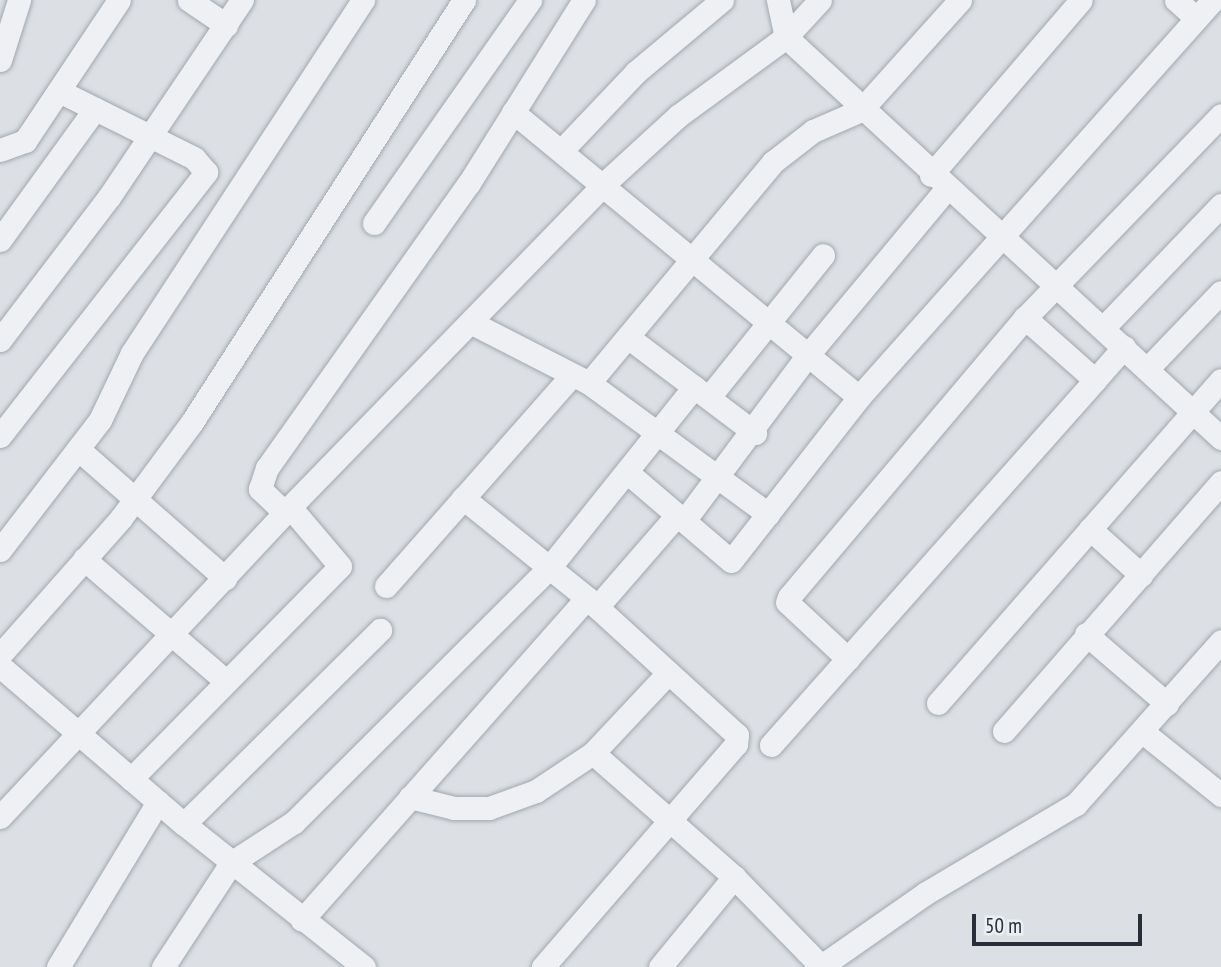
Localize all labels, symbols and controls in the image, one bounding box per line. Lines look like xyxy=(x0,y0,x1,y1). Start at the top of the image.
scale bar xyxy=(976,900,1146,944)
text: 50 m xyxy=(985,912,1022,939)

